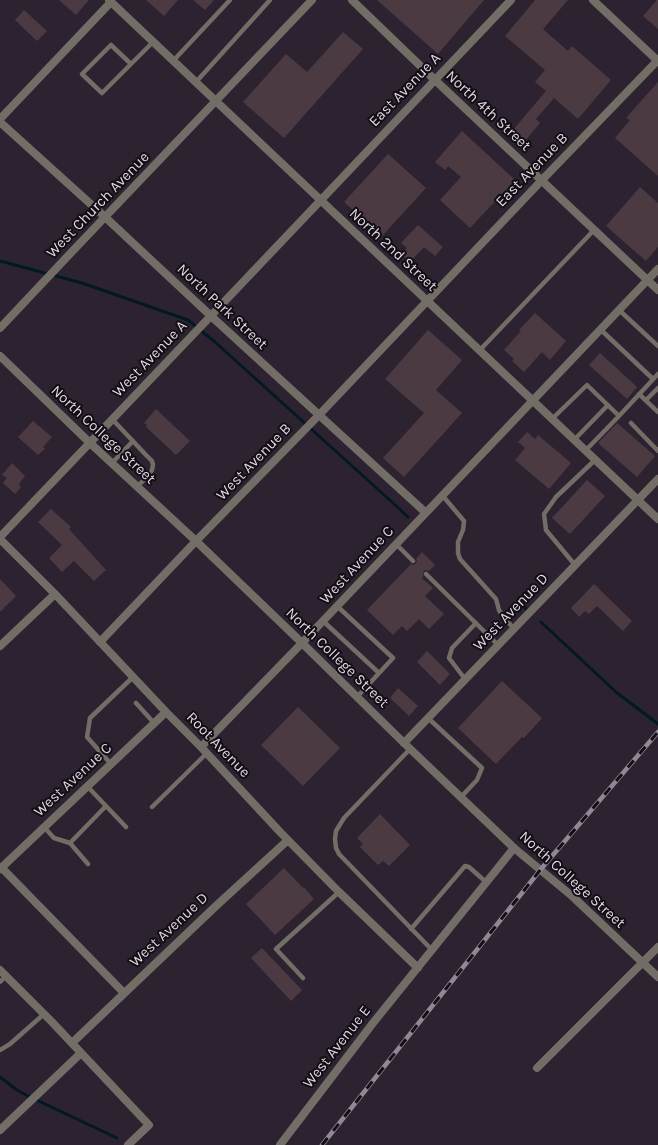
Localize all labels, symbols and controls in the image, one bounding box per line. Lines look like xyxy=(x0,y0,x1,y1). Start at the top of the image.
street label: East Avenue A xyxy=(365,49,445,131)
street label: North 4th Street xyxy=(442,67,534,155)
street label: East Avenue B xyxy=(492,129,572,211)
street label: West Church Avenue xyxy=(43,148,153,262)
street label: North 2nd Street xyxy=(345,205,441,295)
street label: North Park Street xyxy=(173,260,271,354)
street label: West Avenue A xyxy=(109,317,191,401)
street label: North College Street xyxy=(47,382,159,488)
street label: West Avenue B xyxy=(213,420,295,504)
street label: West Avenue C xyxy=(316,522,398,608)
street label: West Avenue D xyxy=(470,570,552,654)
street label: North College Street xyxy=(282,604,392,712)
street label: Root Avenue xyxy=(182,708,254,782)
street label: West Avenue C xyxy=(30,739,116,821)
street label: North College Street xyxy=(515,828,629,932)
street label: West Avenue D xyxy=(126,889,212,971)
street label: West Avenue E xyxy=(299,1002,375,1092)

